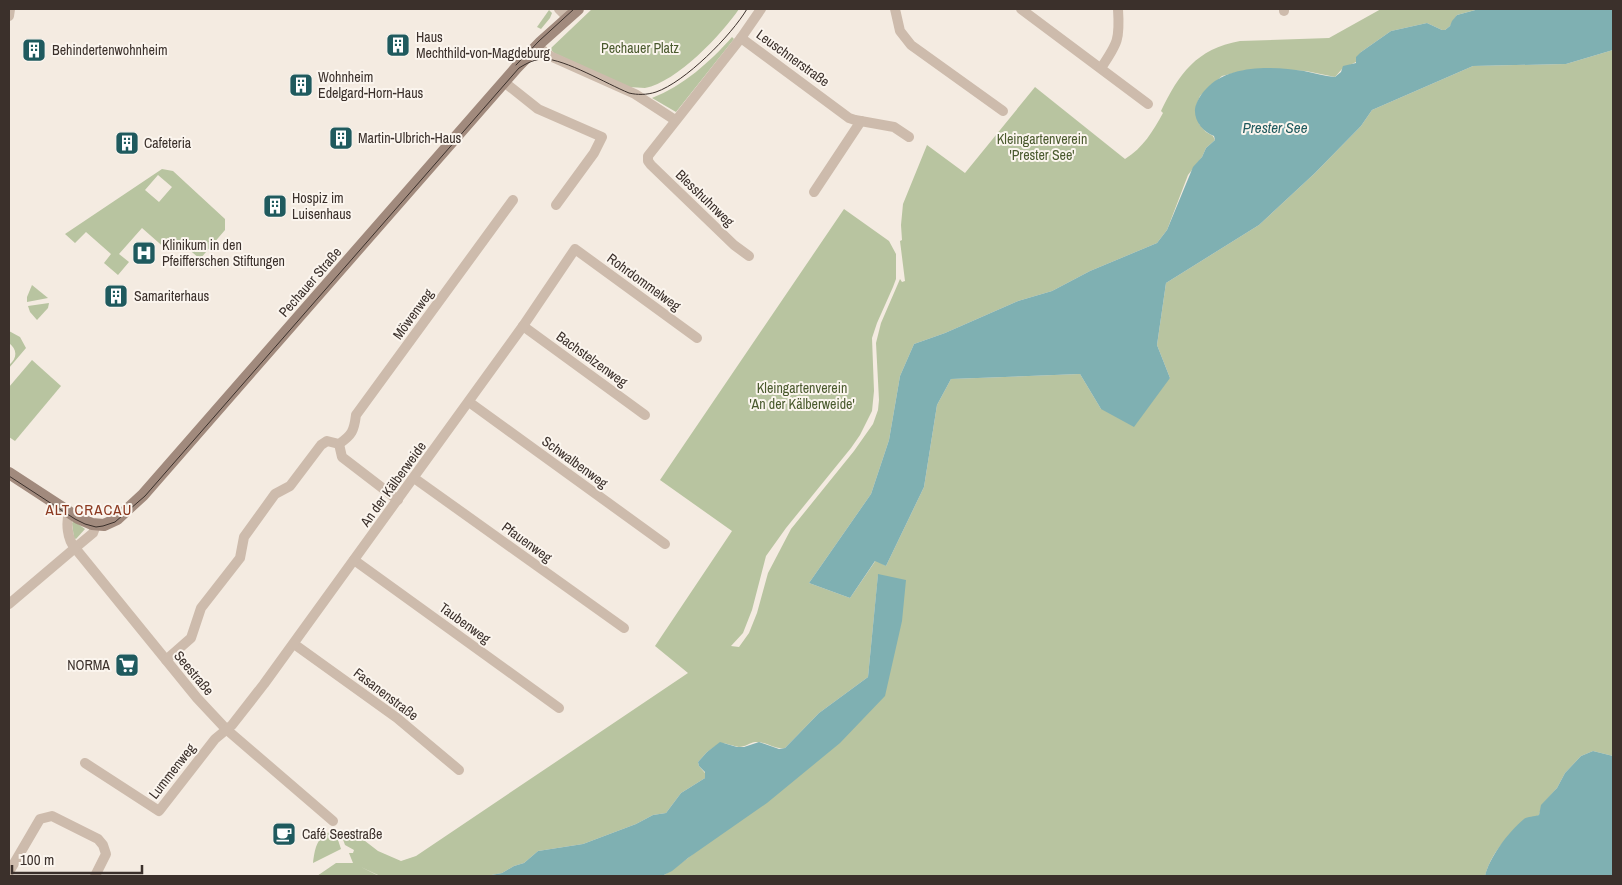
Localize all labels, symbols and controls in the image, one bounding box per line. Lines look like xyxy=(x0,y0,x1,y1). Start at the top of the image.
street label: Leuschnerstraße xyxy=(753,25,833,91)
place label: Haus Mechthild-von-Magdeburg xyxy=(416,28,551,62)
building icon: Haus Mechthild-von-Magdeburg xyxy=(385,32,411,58)
building icon: Behindertenwohnheim xyxy=(21,37,47,63)
park label: Pechauer Platz xyxy=(601,39,679,57)
place label: Behindertenwohnheim xyxy=(52,41,168,59)
place label: Wohnheim Edelgard-Horn-Haus xyxy=(318,68,424,102)
building icon: Wohnheim Edelgard-Horn-Haus xyxy=(288,72,314,98)
water label: Prester See xyxy=(1243,117,1308,138)
building icon: Martin-Ulbrich-Haus xyxy=(328,125,354,151)
place label: Martin-Ulbrich-Haus xyxy=(358,129,462,147)
building icon: Cafeteria xyxy=(114,130,140,156)
park label: Kleingartenverein 'Prester See' xyxy=(997,130,1087,164)
place label: Cafeteria xyxy=(144,134,192,152)
street label: Blesshuhnweg xyxy=(672,166,739,231)
place label: Hospiz im Luisenhaus xyxy=(292,189,352,223)
building icon: Hospiz im Luisenhaus xyxy=(262,193,288,219)
place label: Klinikum in den Pfeifferschen Stiftungen xyxy=(162,236,285,270)
hospital icon: Klinikum in den Pfeifferschen Stiftungen xyxy=(131,240,157,266)
street label: Pechauer Straße xyxy=(275,243,345,321)
street label: Rohrdommelweg xyxy=(604,249,685,315)
building icon: Samariterhaus xyxy=(103,283,129,309)
street label: Möwenweg xyxy=(389,285,438,343)
place label: Samariterhaus xyxy=(134,287,210,305)
street label: Bachstelzenweg xyxy=(553,327,632,391)
park label: Kleingartenverein 'An der Kälberweide' xyxy=(749,379,855,413)
street label: Schwalbenweg xyxy=(538,432,612,492)
street label: An der Kälberweide xyxy=(355,438,430,531)
district label: ALT CRACAU xyxy=(45,499,132,520)
street label: Pfauenweg xyxy=(498,518,556,567)
street label: Taubenweg xyxy=(436,598,495,648)
street label: Seestraße xyxy=(170,647,218,699)
supermarket icon: NORMA xyxy=(114,652,140,678)
place label: NORMA xyxy=(67,656,110,674)
street label: Fasanenstraße xyxy=(350,664,422,724)
street label: Lummenweg xyxy=(145,739,200,802)
cafe icon: Café Seestraße xyxy=(271,821,297,847)
place label: Café Seestraße xyxy=(302,825,382,843)
scale bar xyxy=(12,842,142,874)
text: 100 m xyxy=(20,849,54,870)

